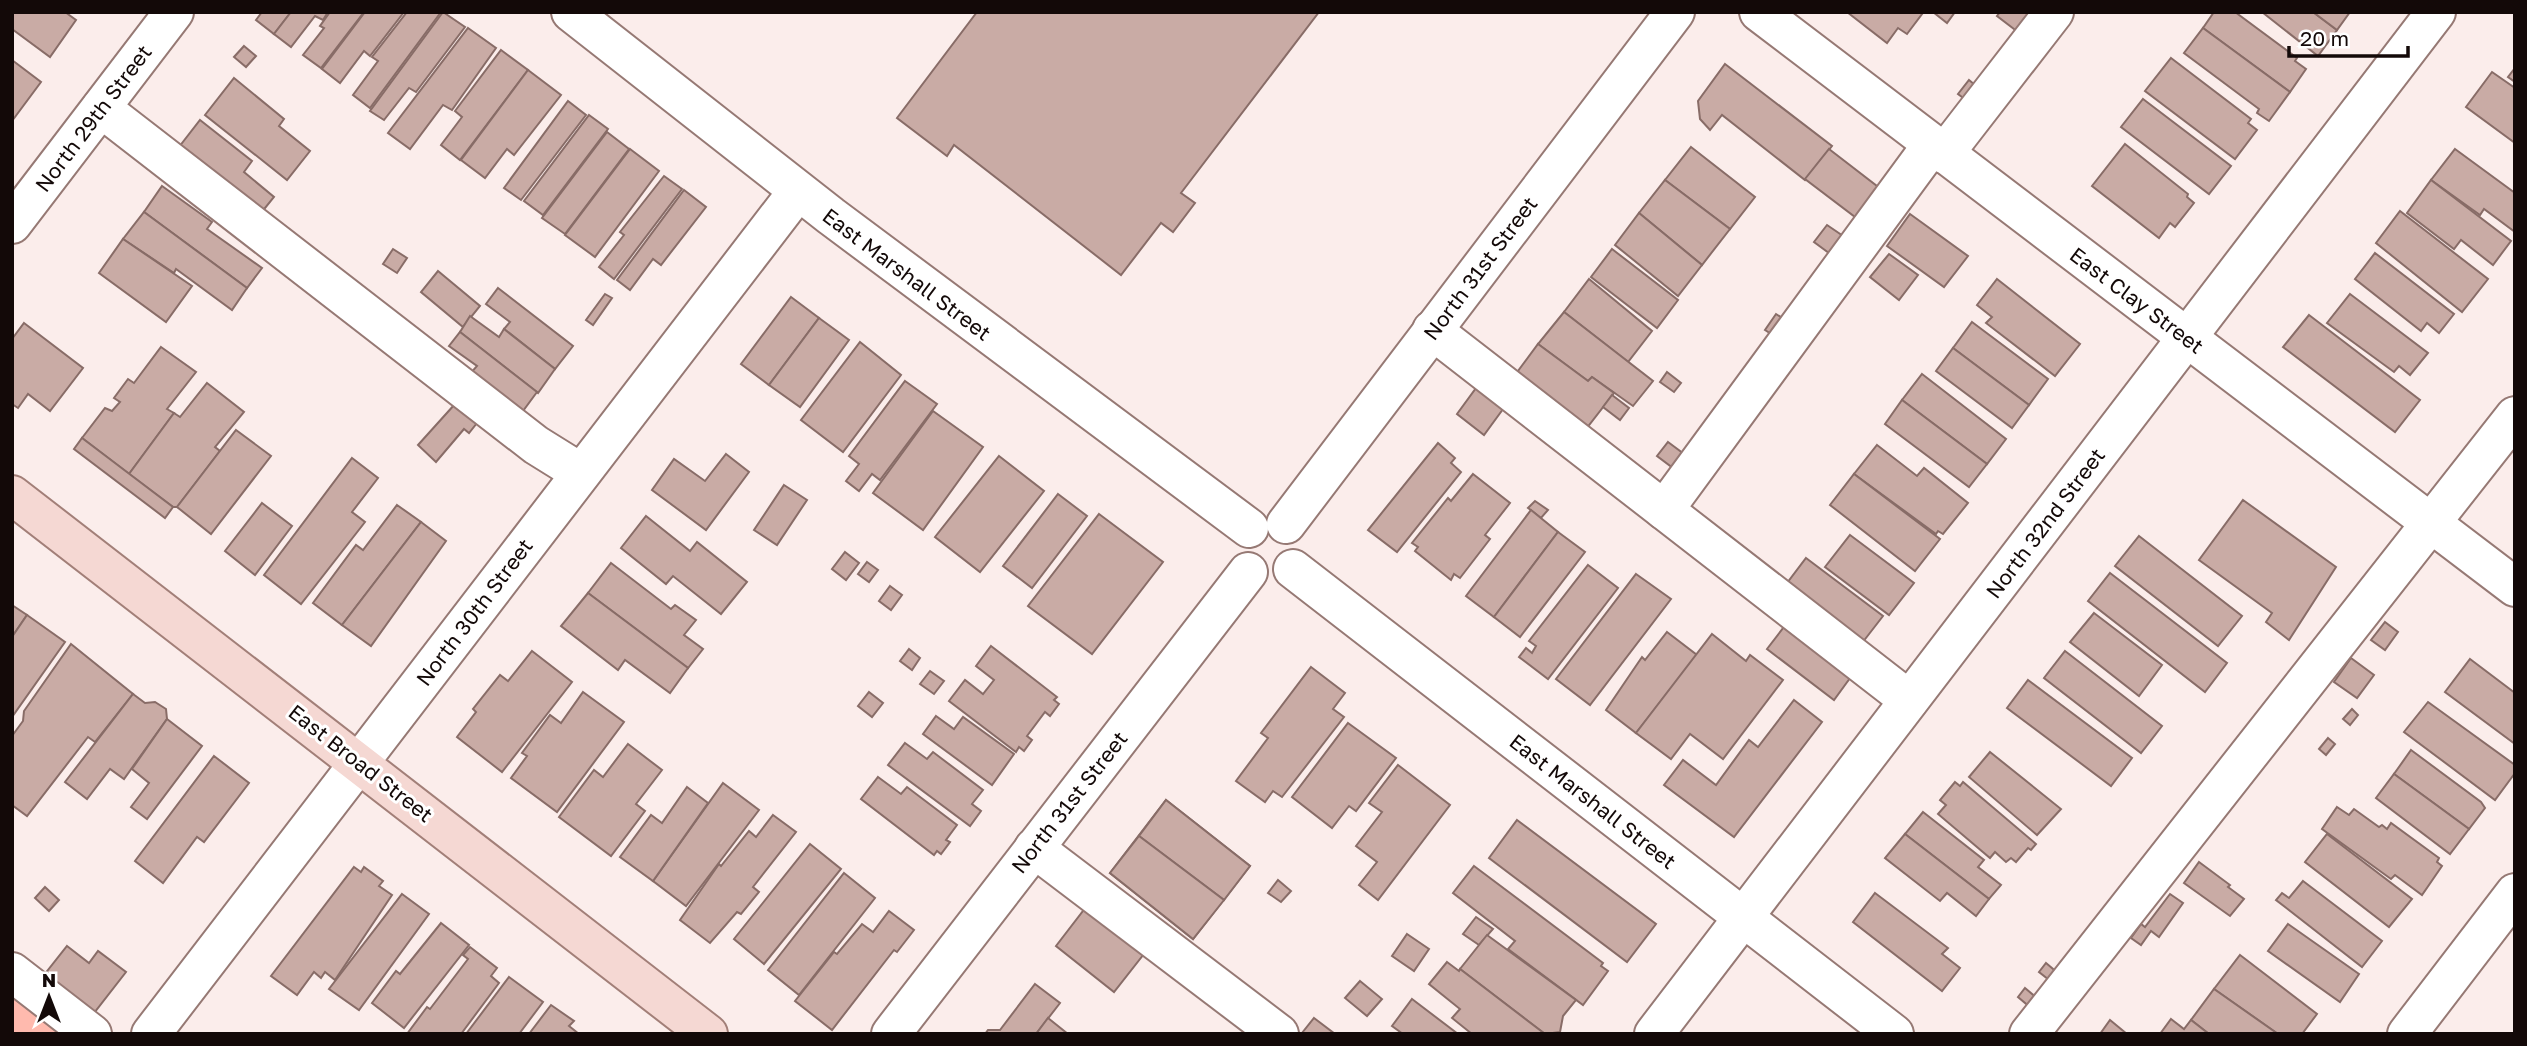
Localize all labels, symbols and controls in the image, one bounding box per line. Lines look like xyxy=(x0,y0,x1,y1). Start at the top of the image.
scale bar xyxy=(2289,14,2408,58)
text: 20 m xyxy=(2300,25,2349,51)
street label: North 29th Street xyxy=(29,39,157,197)
street label: North 31st Street xyxy=(1418,191,1542,345)
street label: East Marshall Street xyxy=(818,202,996,346)
street label: East Clay Street xyxy=(2065,241,2209,359)
street label: North 32nd Street xyxy=(1980,443,2110,603)
street label: North 30th Street xyxy=(410,533,538,691)
street label: East Broad Street xyxy=(284,699,438,827)
street label: North 31st Street xyxy=(1005,726,1133,878)
street label: East Marshall Street xyxy=(1505,728,1681,874)
north arrow xyxy=(14,962,84,1032)
text: N xyxy=(42,968,56,991)

